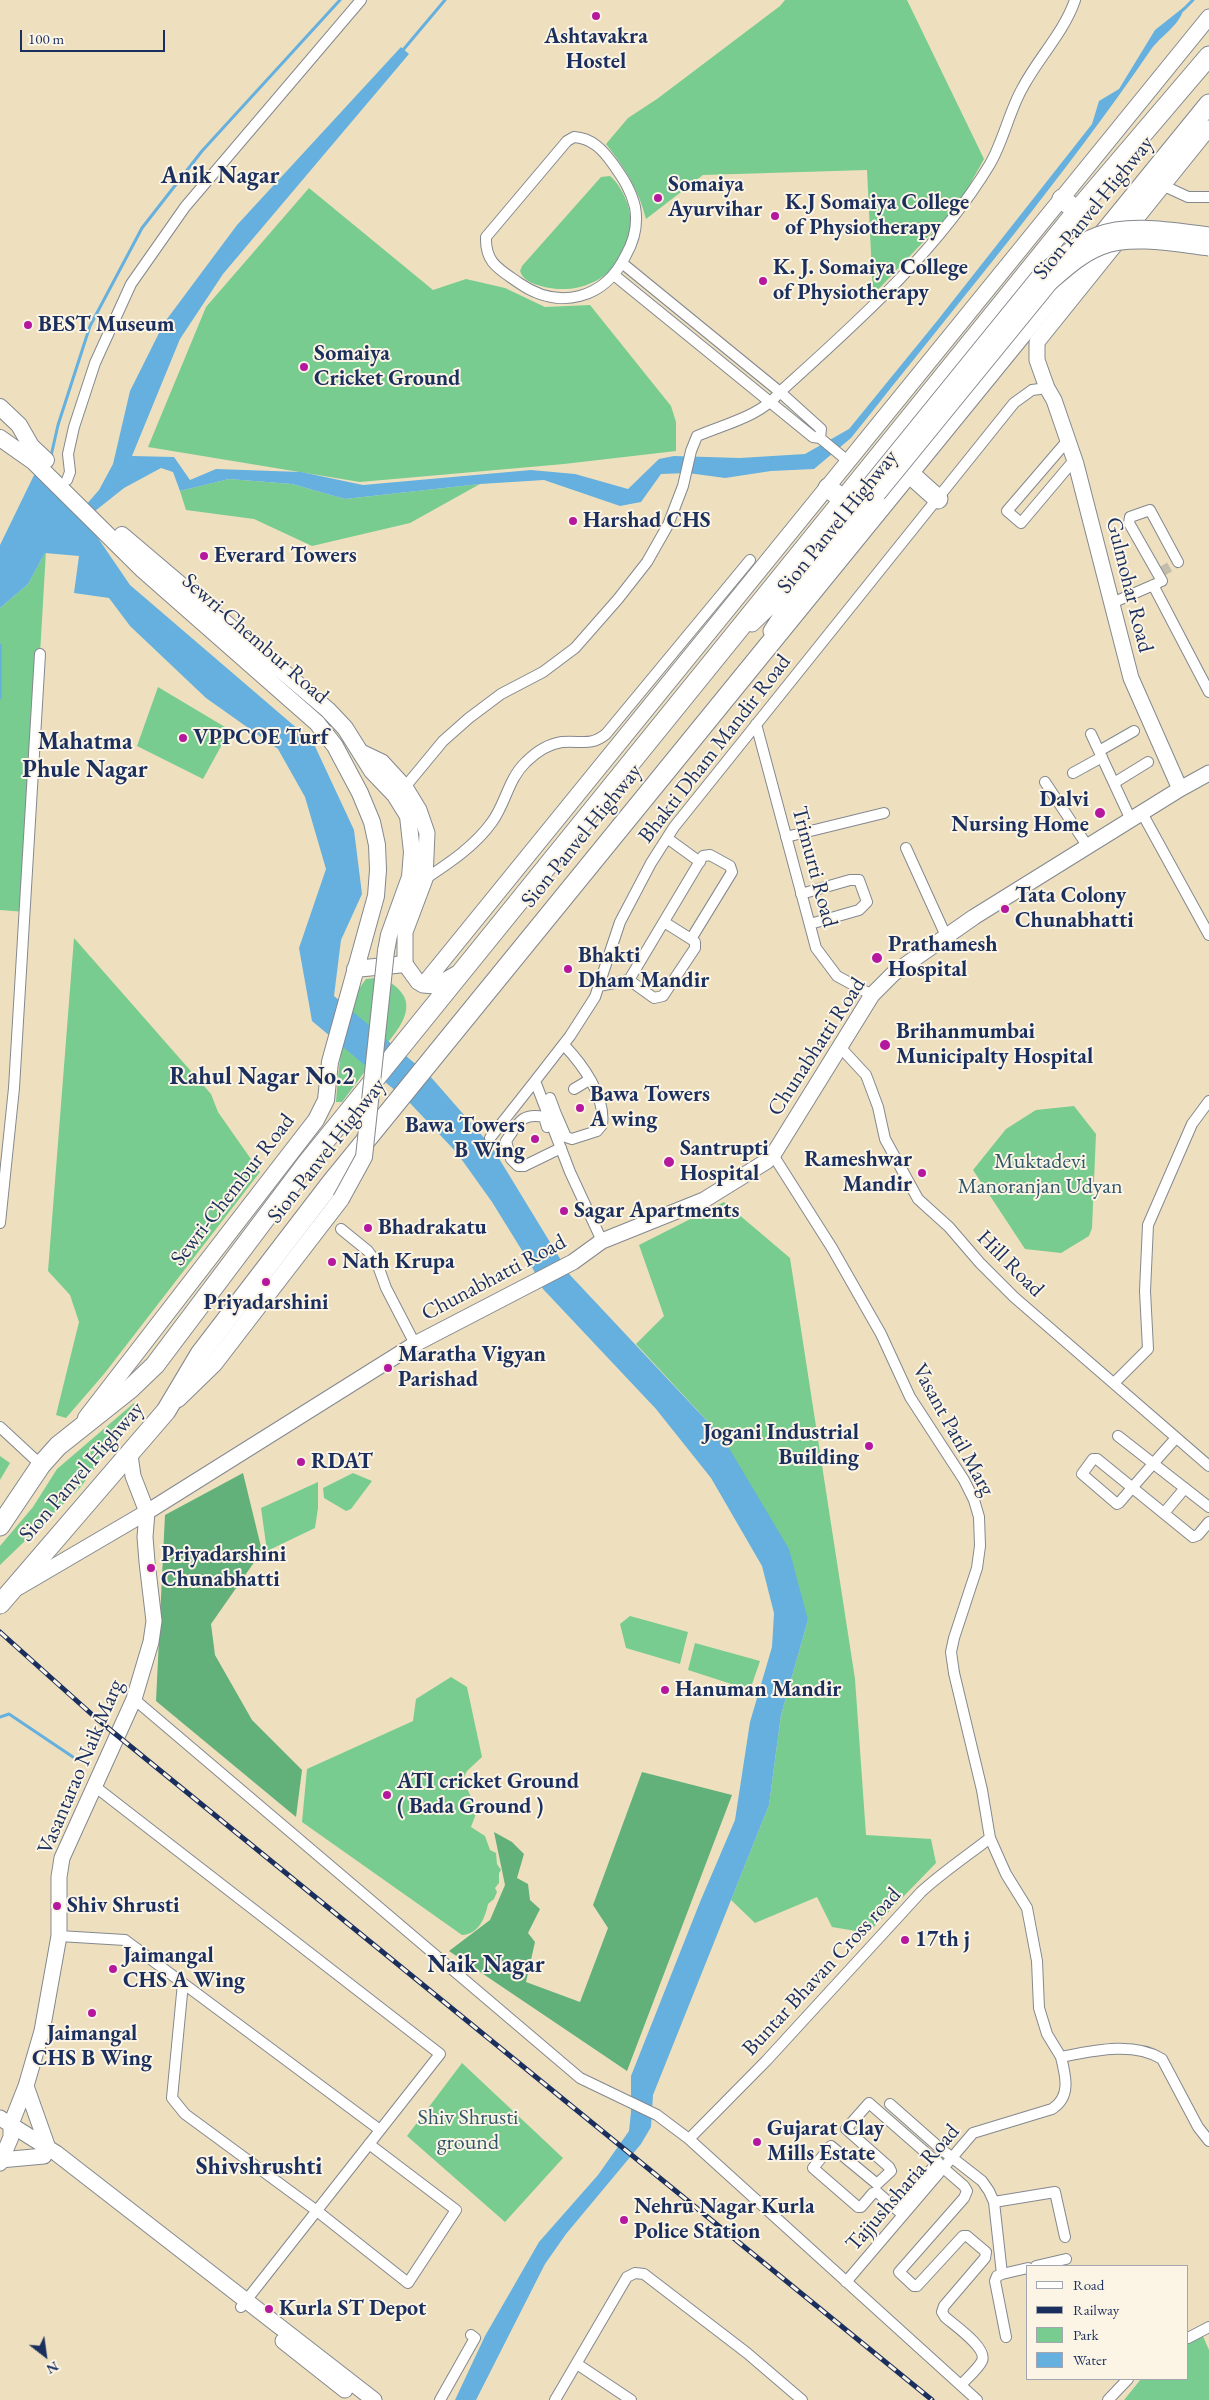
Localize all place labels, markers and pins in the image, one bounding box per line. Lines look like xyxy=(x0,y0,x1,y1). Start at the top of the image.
marker: Ashtavakra Hostel xyxy=(590,10,602,22)
place label: Ashtavakra Hostel xyxy=(544,24,648,76)
place label: Somaiya Ayurvihar xyxy=(668,172,762,224)
place label: K.J Somaiya College of Physiotherapy xyxy=(785,190,969,242)
marker: Somaiya Ayurvihar xyxy=(652,192,664,204)
marker: K.J Somaiya College of Physiotherapy xyxy=(769,210,781,222)
place label: K. J. Somaiya College of Physiotherapy xyxy=(773,255,968,306)
marker: K. J. Somaiya College of Physiotherapy xyxy=(757,275,769,287)
place label: BEST Museum xyxy=(38,312,175,338)
marker: BEST Museum xyxy=(22,319,34,331)
place label: Somaiya Cricket Ground xyxy=(314,341,460,392)
marker: Somaiya Cricket Ground xyxy=(298,361,310,373)
place label: Harshad CHS xyxy=(583,508,711,534)
marker: Harshad CHS xyxy=(567,515,579,527)
place label: Everard Towers xyxy=(214,543,357,569)
marker: Everard Towers xyxy=(198,550,210,562)
place label: VPPCOE Turf xyxy=(193,725,328,751)
marker: VPPCOE Turf xyxy=(177,732,189,744)
place label: Dalvi Nursing Home xyxy=(951,787,1089,838)
marker: Dalvi Nursing Home xyxy=(1093,806,1107,820)
place label: Tata Colony Chunabhatti xyxy=(1015,883,1134,934)
marker: Tata Colony Chunabhatti xyxy=(999,903,1011,915)
place label: Prathamesh Hospital xyxy=(888,932,997,984)
place label: Bhakti Dham Mandir xyxy=(578,943,709,994)
marker: Prathamesh Hospital xyxy=(870,951,884,965)
marker: Bhakti Dham Mandir xyxy=(562,963,574,975)
place label: Brihanmumbai Municipalty Hospital xyxy=(896,1019,1093,1070)
marker: Brihanmumbai Municipalty Hospital xyxy=(878,1038,892,1052)
place label: Bawa Towers A wing xyxy=(590,1082,710,1134)
marker: Bawa Towers A wing xyxy=(574,1102,586,1114)
place label: Bawa Towers B Wing xyxy=(405,1113,525,1164)
marker: Bawa Towers B Wing xyxy=(529,1133,541,1145)
place label: Santrupti Hospital xyxy=(680,1136,769,1188)
place label: Rameshwar Mandir xyxy=(804,1147,912,1198)
marker: Santrupti Hospital xyxy=(662,1155,676,1169)
marker: Rameshwar Mandir xyxy=(916,1167,928,1179)
place label: Sagar Apartments xyxy=(574,1198,740,1224)
marker: Sagar Apartments xyxy=(558,1205,570,1217)
place label: Bhadrakatu xyxy=(378,1215,487,1241)
marker: Bhadrakatu xyxy=(362,1222,374,1234)
place label: Nath Krupa xyxy=(342,1249,455,1275)
marker: Nath Krupa xyxy=(326,1256,338,1268)
marker: Priyadarshini xyxy=(260,1276,272,1288)
place label: Priyadarshini xyxy=(203,1290,329,1316)
place label: Maratha Vigyan Parishad xyxy=(398,1342,546,1394)
marker: Maratha Vigyan Parishad xyxy=(382,1362,394,1374)
place label: Jogani Industrial Building xyxy=(703,1420,859,1472)
marker: Jogani Industrial Building xyxy=(863,1440,875,1452)
place label: RDAT xyxy=(311,1449,373,1475)
marker: RDAT xyxy=(295,1456,307,1468)
place label: Priyadarshini Chunabhatti xyxy=(161,1542,286,1594)
marker: Priyadarshini Chunabhatti xyxy=(145,1562,157,1574)
place label: Hanuman Mandir xyxy=(675,1677,841,1703)
marker: Hanuman Mandir xyxy=(659,1684,671,1696)
place label: ATI cricket Ground ( Bada Ground ) xyxy=(397,1769,579,1820)
marker: ATI cricket Ground ( Bada Ground ) xyxy=(381,1789,393,1801)
place label: Shiv Shrusti xyxy=(67,1893,180,1919)
marker: Shiv Shrusti xyxy=(51,1900,63,1912)
place label: 17th j xyxy=(915,1927,970,1953)
marker: 17th j xyxy=(899,1934,911,1946)
place label: Jaimangal CHS A Wing xyxy=(123,1943,245,1994)
marker: Jaimangal CHS A Wing xyxy=(107,1963,119,1975)
marker: Jaimangal CHS B Wing xyxy=(86,2007,98,2019)
place label: Jaimangal CHS B Wing xyxy=(32,2021,152,2072)
place label: Gujarat Clay Mills Estate xyxy=(767,2116,884,2168)
marker: Gujarat Clay Mills Estate xyxy=(751,2136,763,2148)
place label: Nehru Nagar Kurla Police Station xyxy=(634,2194,815,2246)
marker: Nehru Nagar Kurla Police Station xyxy=(618,2214,630,2226)
place label: Kurla ST Depot xyxy=(279,2296,426,2322)
marker: Kurla ST Depot xyxy=(263,2303,275,2315)

